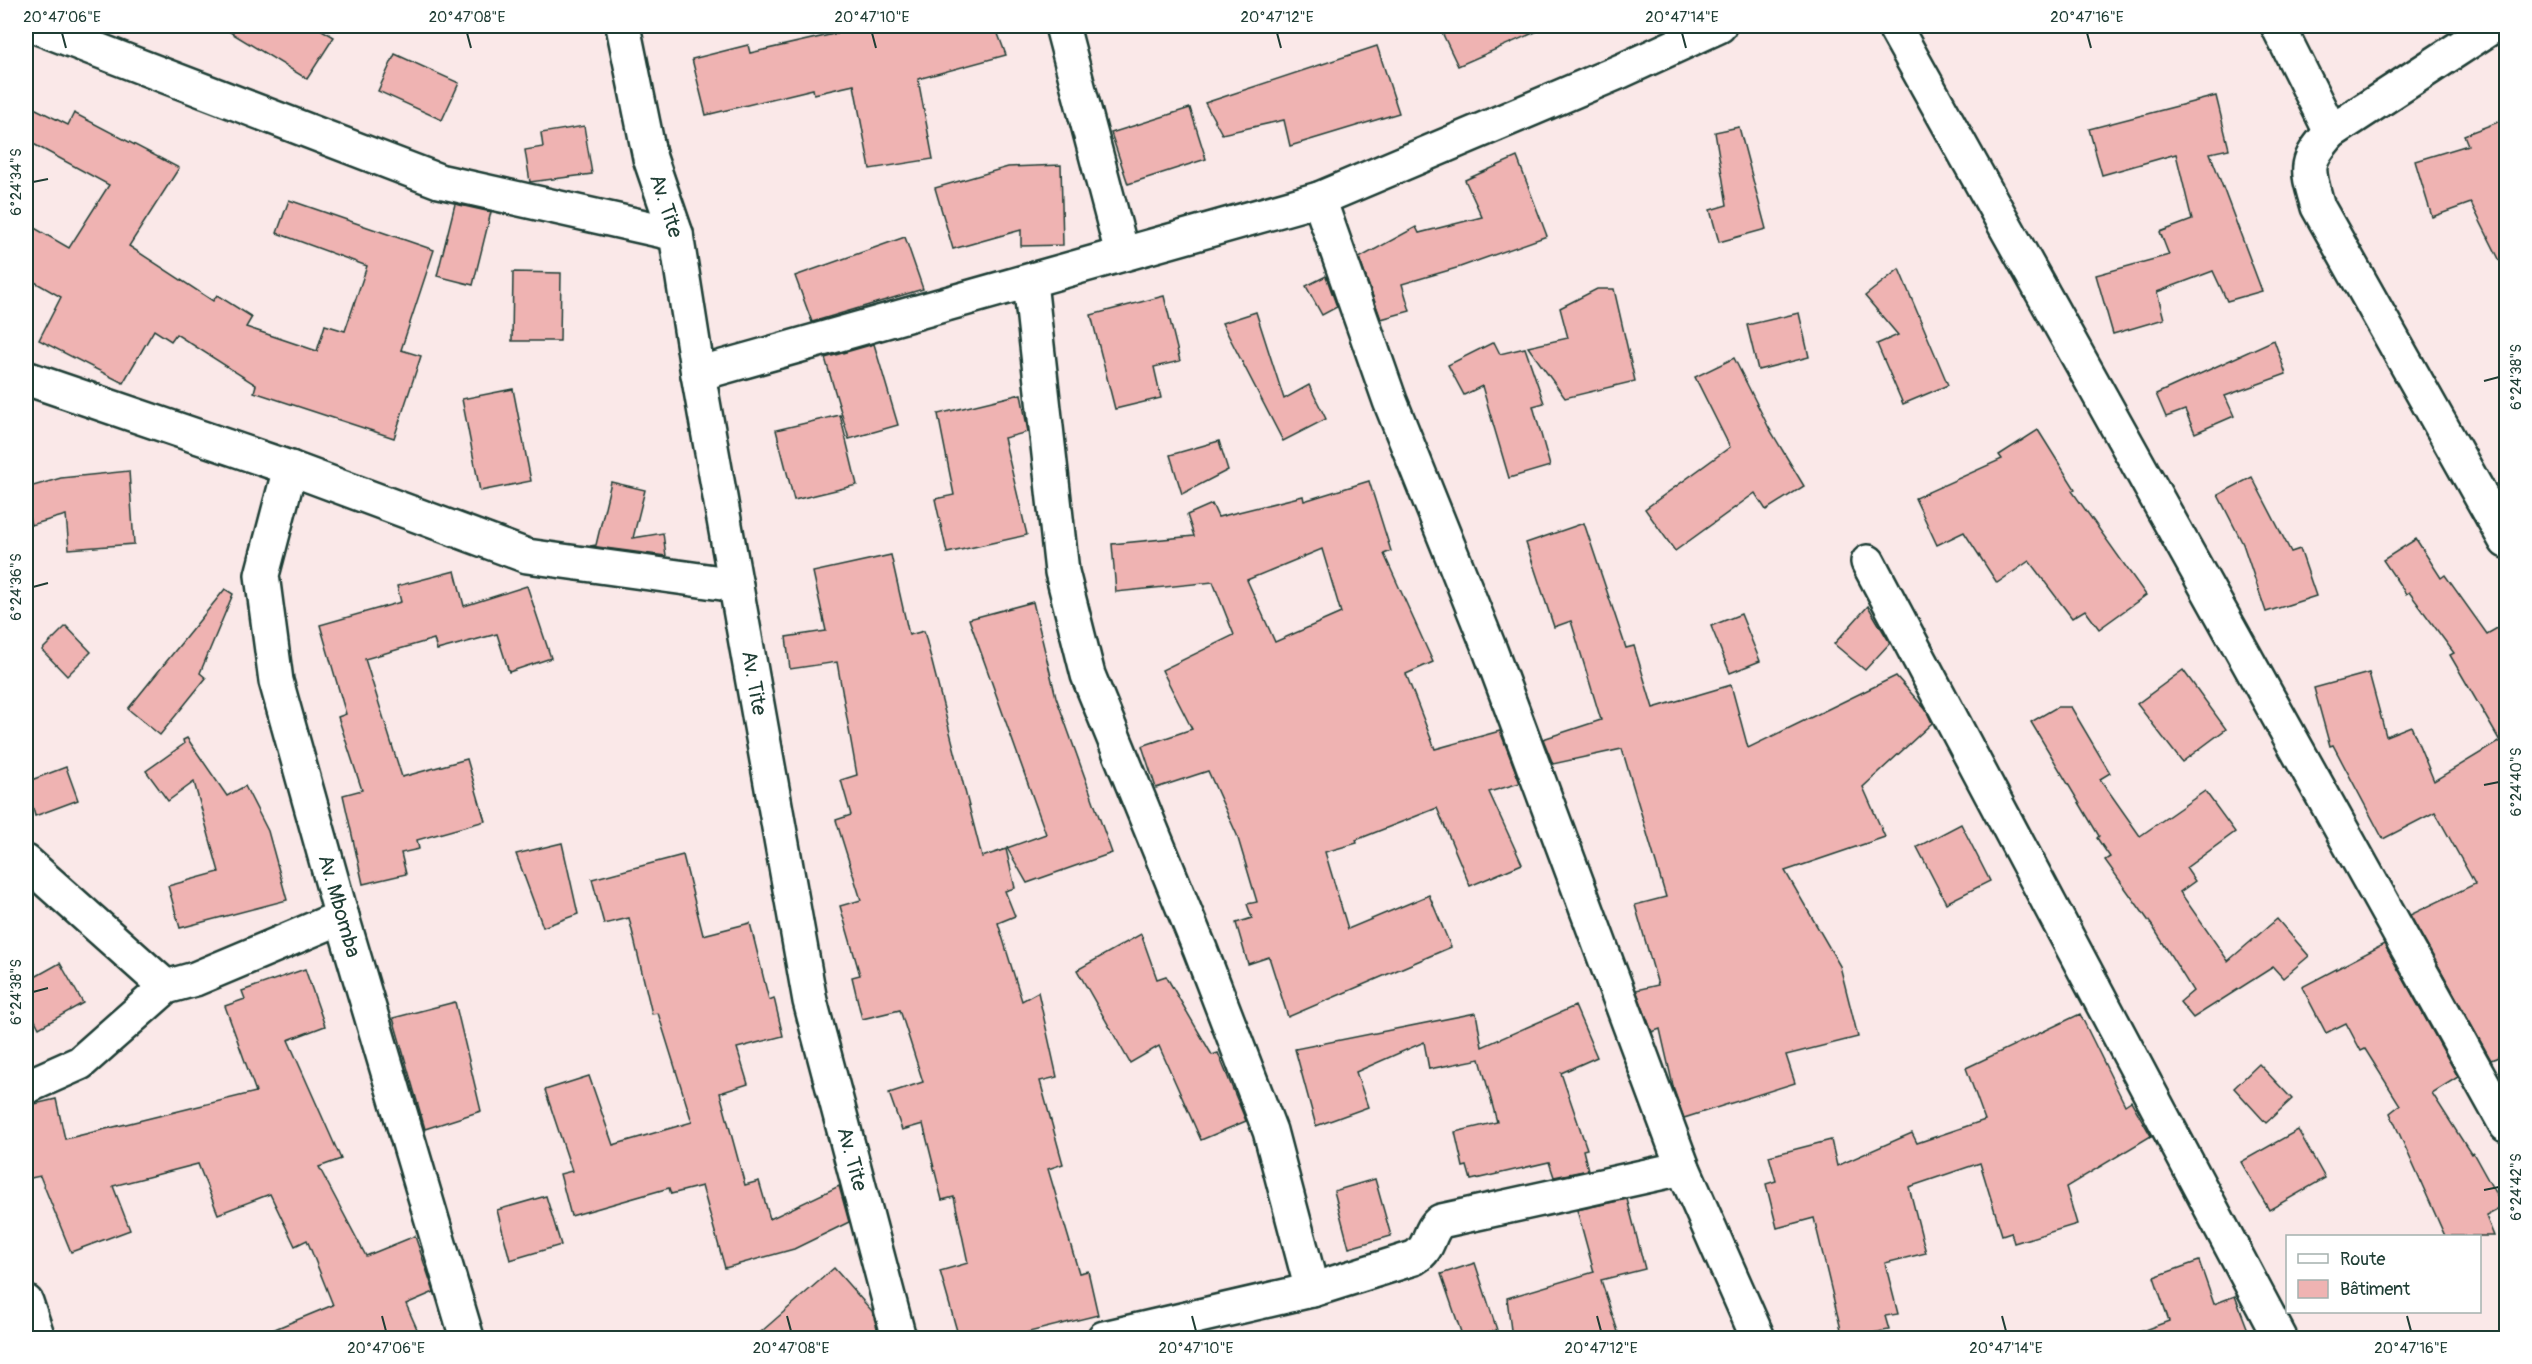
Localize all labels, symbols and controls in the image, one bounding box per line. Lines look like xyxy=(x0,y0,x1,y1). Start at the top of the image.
text: 20°47'06"E xyxy=(23,8,101,27)
text: 20°47'08"E xyxy=(429,8,505,27)
text: 20°47'10"E xyxy=(835,8,910,27)
text: 20°47'12"E xyxy=(1241,8,1314,27)
text: 20°47'14"E xyxy=(1645,8,1719,27)
text: 20°47'16"E xyxy=(2050,8,2124,27)
text: 6°24'34"S xyxy=(7,148,26,216)
street label: Av. Tite xyxy=(643,171,689,242)
text: 6°24'38"S xyxy=(2507,344,2526,410)
text: 6°24'36"S xyxy=(7,553,26,621)
street label: Av. Tite xyxy=(735,649,773,718)
text: 6°24'40"S xyxy=(2507,747,2526,817)
street label: Av. Mbomba xyxy=(311,851,367,961)
text: 6°24'38"S xyxy=(7,959,26,1025)
street label: Av. Tite xyxy=(831,1124,874,1195)
text: 6°24'42"S xyxy=(2507,1153,2526,1221)
legend xyxy=(2286,1235,2481,1313)
text: Route xyxy=(2340,1248,2385,1271)
text: Bâtiment xyxy=(2340,1278,2411,1301)
text: 20°47'06"E xyxy=(347,1339,425,1358)
text: 20°47'08"E xyxy=(753,1339,829,1358)
text: 20°47'10"E xyxy=(1159,1339,1234,1358)
text: 20°47'12"E xyxy=(1565,1339,1638,1358)
text: 20°47'14"E xyxy=(1969,1339,2043,1358)
text: 20°47'16"E xyxy=(2374,1339,2448,1358)

